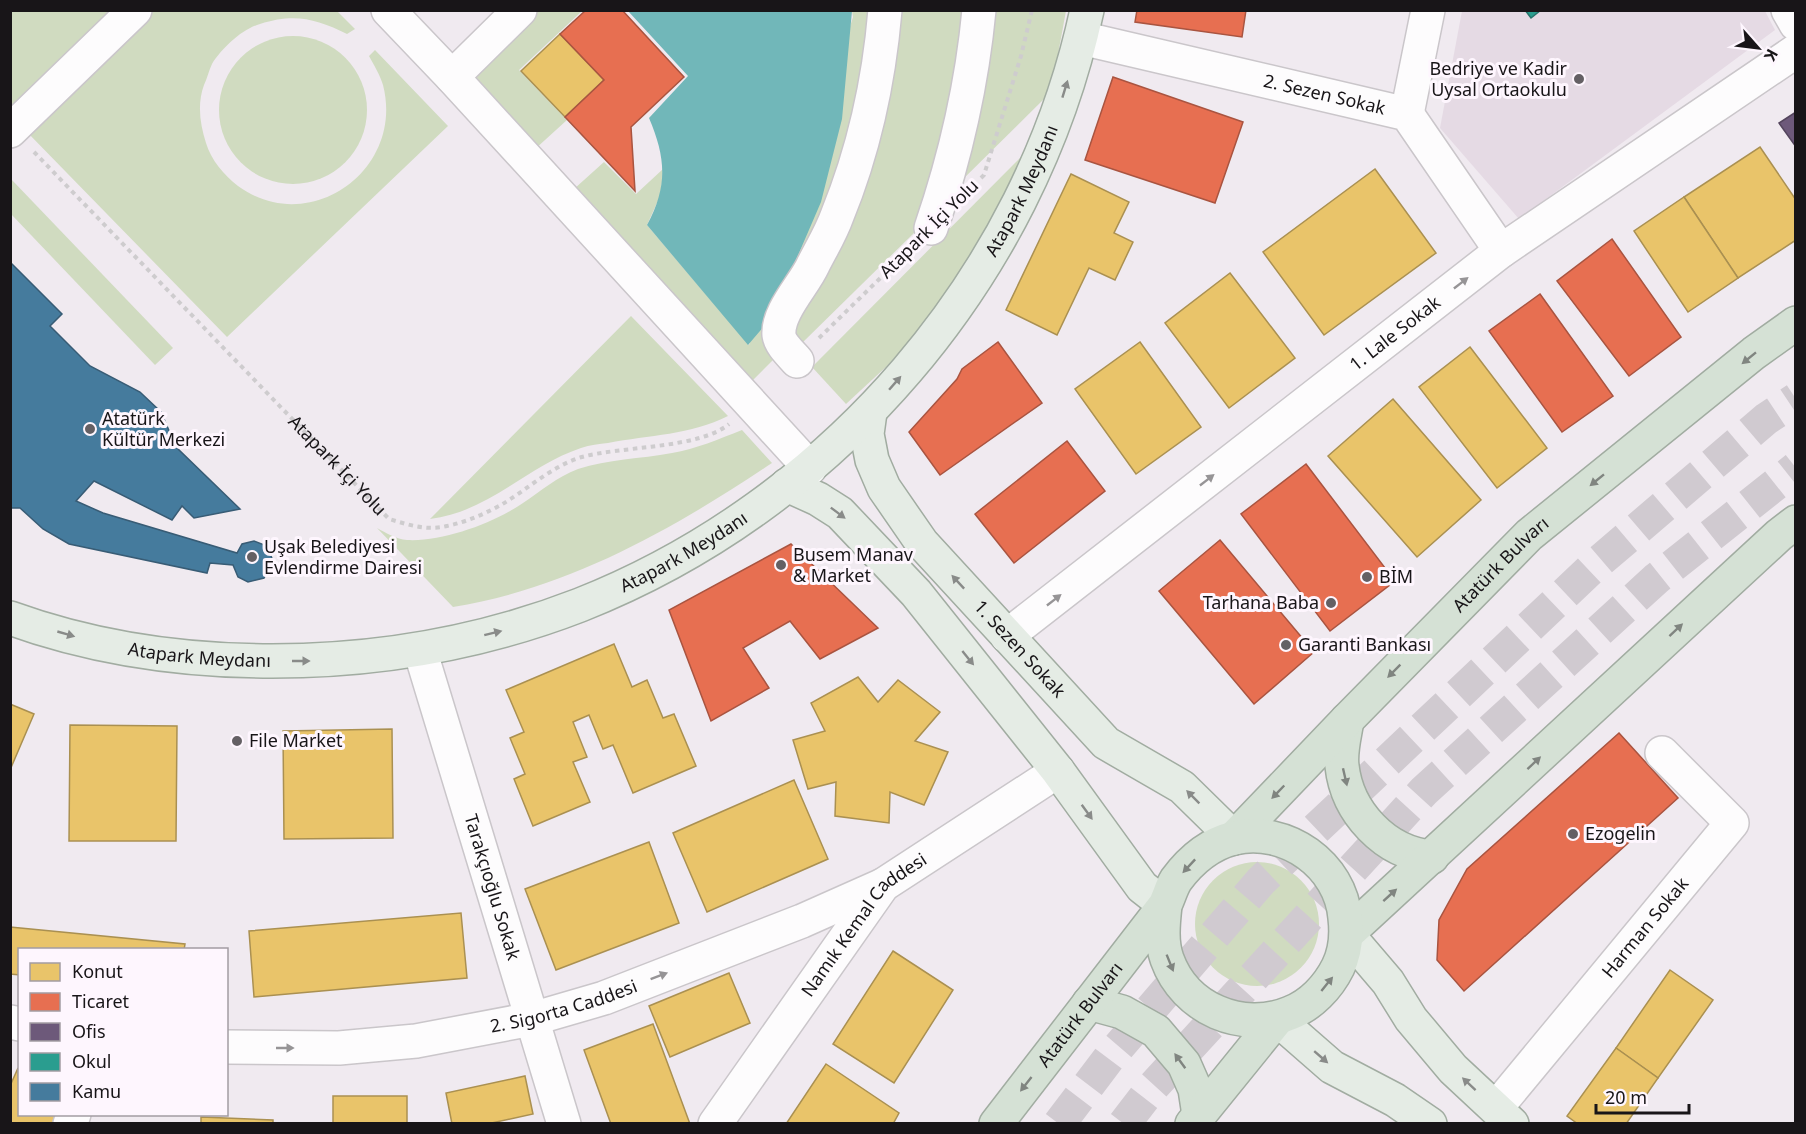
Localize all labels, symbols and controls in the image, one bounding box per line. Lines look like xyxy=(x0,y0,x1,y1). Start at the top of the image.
north arrow xyxy=(1728,18,1788,78)
text: K xyxy=(1759,45,1783,65)
place label: Bedriye ve Kadir Uysal Ortaokulu xyxy=(1430,56,1568,101)
street label: 2. Sezen Sokak xyxy=(1261,68,1388,120)
marker: Bedriye ve Kadir Uysal Ortaokulu xyxy=(1572,72,1586,86)
one-way arrow xyxy=(1061,80,1070,98)
street label: Atapark Meydanı xyxy=(979,121,1063,260)
street label: Atapark İçi Yolu xyxy=(873,173,983,283)
one-way arrow xyxy=(1453,277,1468,289)
street label: 1. Lale Sokak xyxy=(1344,290,1445,376)
one-way arrow xyxy=(1741,351,1757,364)
one-way arrow xyxy=(888,376,901,391)
place label: Atatürk Kültür Merkezi xyxy=(102,406,225,451)
street label: Atapark İçi Yolu xyxy=(284,409,392,520)
marker: Atatürk Kültür Merkezi xyxy=(83,422,97,436)
one-way arrow xyxy=(1590,473,1605,486)
one-way arrow xyxy=(1200,474,1215,486)
street label: Atapark Meydanı xyxy=(616,506,752,597)
one-way arrow xyxy=(829,507,845,519)
street label: Atatürk Bulvarı xyxy=(1447,511,1553,617)
place label: Uşak Belediyesi Evlendirme Dairesi xyxy=(264,534,422,579)
place label: Busem Manav & Market xyxy=(793,542,914,587)
marker: Uşak Belediyesi Evlendirme Dairesi xyxy=(245,550,259,564)
marker: Busem Manav & Market xyxy=(774,558,788,572)
place label: BİM xyxy=(1379,564,1413,588)
marker: BİM xyxy=(1360,570,1374,584)
one-way arrow xyxy=(952,575,965,590)
place label: Tarhana Baba xyxy=(1203,590,1319,614)
street label: 1. Sezen Sokak xyxy=(969,594,1071,702)
one-way arrow xyxy=(1046,594,1061,606)
marker: Tarhana Baba xyxy=(1324,596,1338,610)
one-way arrow xyxy=(1669,623,1684,637)
one-way arrow xyxy=(484,627,503,637)
one-way arrow xyxy=(57,630,76,640)
place label: Garanti Bankası xyxy=(1298,632,1431,656)
street label: Atapark Meydanı xyxy=(126,636,271,672)
marker: Garanti Bankası xyxy=(1279,638,1293,652)
one-way arrow xyxy=(961,650,974,666)
one-way arrow xyxy=(292,656,311,666)
one-way arrow xyxy=(1388,664,1402,678)
place label: File Market xyxy=(249,728,343,752)
marker: File Market xyxy=(230,734,244,748)
one-way arrow xyxy=(1526,756,1541,770)
one-way arrow xyxy=(1340,768,1350,787)
one-way arrow xyxy=(1271,785,1285,800)
one-way arrow xyxy=(1186,791,1200,805)
one-way arrow xyxy=(1081,803,1093,819)
street label: Tarakçıoğlu Sokak xyxy=(460,811,527,963)
place label: Ezogelin xyxy=(1585,821,1656,845)
marker: Ezogelin xyxy=(1566,827,1580,841)
street label: Namık Kemal Caddesi xyxy=(795,847,931,1001)
one-way arrow xyxy=(1182,858,1196,873)
street label: Harman Sokak xyxy=(1596,872,1693,982)
one-way arrow xyxy=(1382,889,1397,902)
legend xyxy=(18,948,228,1116)
one-way arrow xyxy=(1165,954,1175,972)
street label: Atatürk Bulvarı xyxy=(1031,957,1128,1071)
text: Konut xyxy=(72,959,123,983)
one-way arrow xyxy=(651,971,669,981)
street label: 2. Sigorta Caddesi xyxy=(488,973,640,1038)
one-way arrow xyxy=(1321,976,1334,992)
text: Ticaret xyxy=(72,989,130,1013)
text: Ofis xyxy=(72,1019,106,1043)
one-way arrow xyxy=(275,1043,294,1053)
text: Okul xyxy=(72,1049,111,1073)
one-way arrow xyxy=(1313,1050,1328,1063)
one-way arrow xyxy=(1174,1053,1186,1069)
one-way arrow xyxy=(1021,1077,1033,1092)
one-way arrow xyxy=(1462,1077,1477,1091)
scale bar xyxy=(1596,1077,1689,1115)
text: Kamu xyxy=(72,1079,121,1103)
text: 20 m xyxy=(1605,1085,1647,1109)

